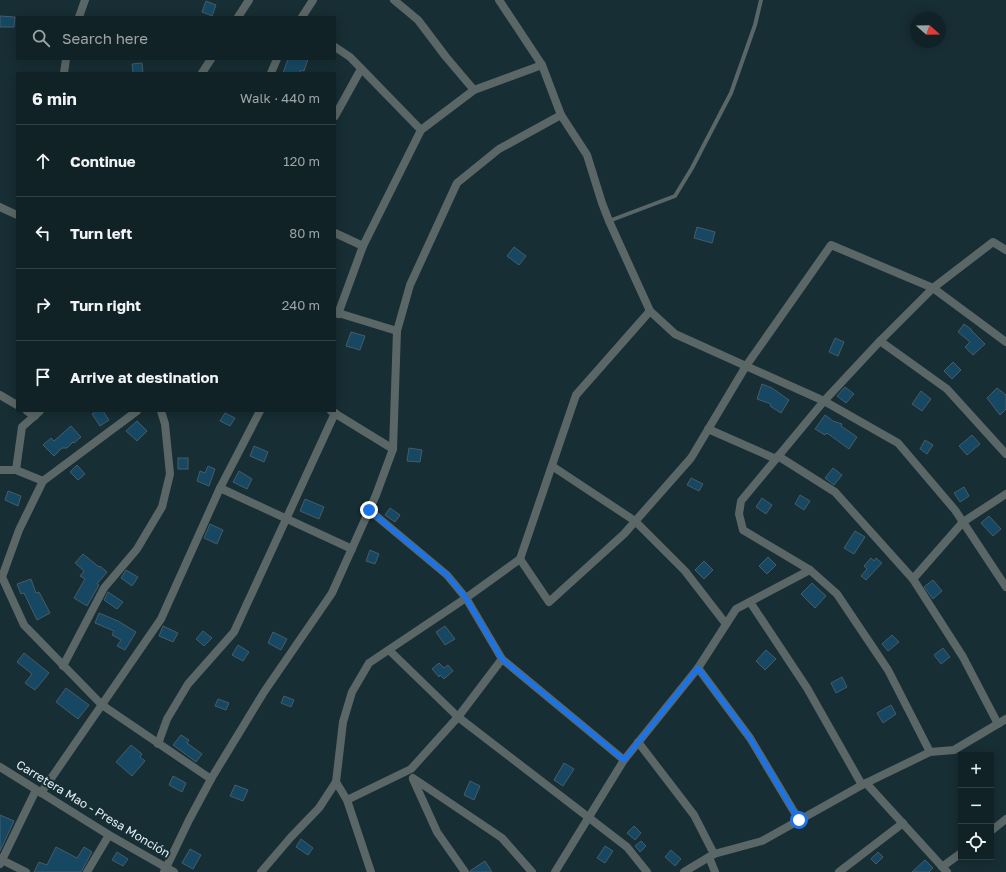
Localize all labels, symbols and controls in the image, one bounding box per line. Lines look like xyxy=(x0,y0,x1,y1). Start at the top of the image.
north arrow xyxy=(910,12,946,48)
search box xyxy=(16,16,336,60)
icon: search xyxy=(30,27,52,49)
text: Search here xyxy=(62,29,148,47)
text: 6 min xyxy=(32,88,77,109)
text: Walk · 440 m xyxy=(240,90,320,106)
icon: ahead xyxy=(32,150,54,172)
text: Continue xyxy=(70,152,136,170)
text: 120 m xyxy=(283,153,320,169)
icon: left xyxy=(32,222,54,244)
text: Turn left xyxy=(70,224,132,242)
text: 80 m xyxy=(289,225,320,241)
icon: right xyxy=(32,294,54,316)
text: Turn right xyxy=(70,296,141,314)
text: 240 m xyxy=(282,297,320,313)
icon: arrive xyxy=(32,366,54,388)
text: Arrive at destination xyxy=(70,368,219,386)
route end xyxy=(360,501,378,519)
map controls xyxy=(958,752,994,860)
button: + xyxy=(958,752,994,788)
street label: Carretera Mao - Presa Monción xyxy=(14,757,173,861)
button: − xyxy=(958,788,994,824)
route start xyxy=(790,811,808,829)
button: locate xyxy=(958,824,994,860)

